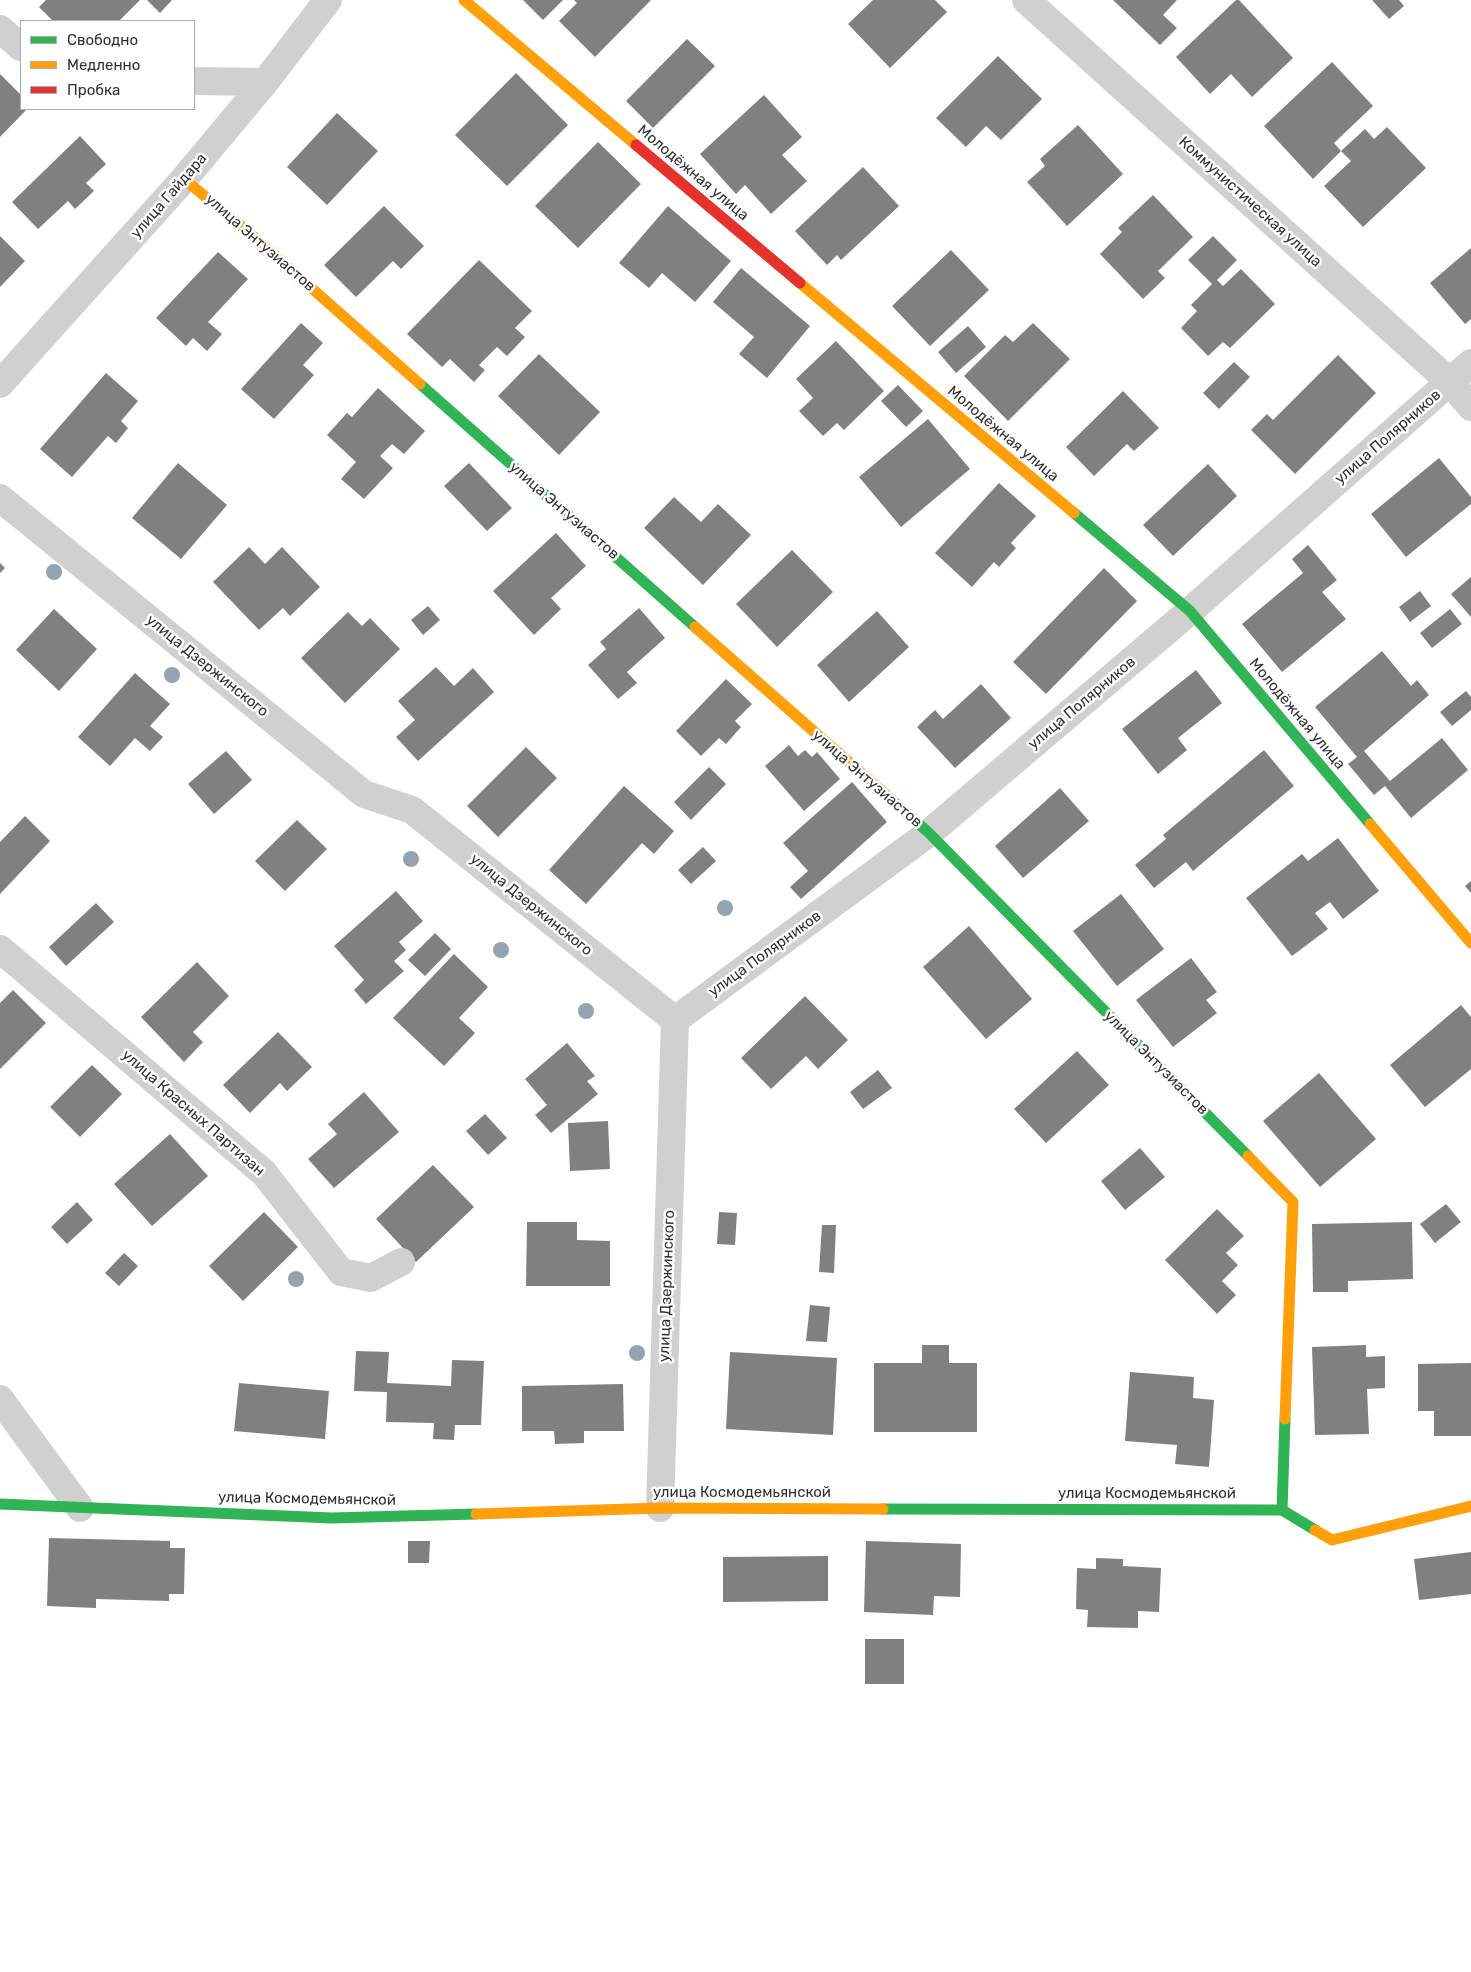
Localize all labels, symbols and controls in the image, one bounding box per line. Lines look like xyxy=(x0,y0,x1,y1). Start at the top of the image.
legend xyxy=(20,20,195,110)
text: Свободно xyxy=(67,31,138,49)
text: Медленно xyxy=(67,56,140,74)
text: Пробка xyxy=(67,81,120,99)
street label: Молодёжная улица xyxy=(634,121,752,225)
street label: Коммунистическая улица xyxy=(1175,133,1325,271)
street label: улица Гайдара xyxy=(127,150,211,242)
street label: улица Энтузиастов xyxy=(201,190,319,296)
street label: Молодёжная улица xyxy=(944,382,1062,486)
street label: улица Полярников xyxy=(1331,386,1445,488)
street label: улица Энтузиастов xyxy=(505,458,623,564)
street label: улица Дзержинского xyxy=(142,611,272,721)
street label: улица Полярников xyxy=(1025,653,1139,753)
street label: Молодёжная улица xyxy=(1245,655,1349,773)
street label: улица Энтузиастов xyxy=(808,726,926,832)
street label: улица Дзержинского xyxy=(466,850,596,960)
street label: улица Полярников xyxy=(705,907,825,1001)
street label: улица Энтузиастов xyxy=(1100,1007,1212,1119)
street label: улица Красных Партизан xyxy=(118,1046,268,1180)
street label: улица Дзержинского xyxy=(655,1210,679,1362)
street label: улица Космодемьянской xyxy=(653,1484,831,1502)
street label: улица Космодемьянской xyxy=(1058,1485,1236,1503)
street label: улица Космодемьянской xyxy=(218,1488,396,1510)

